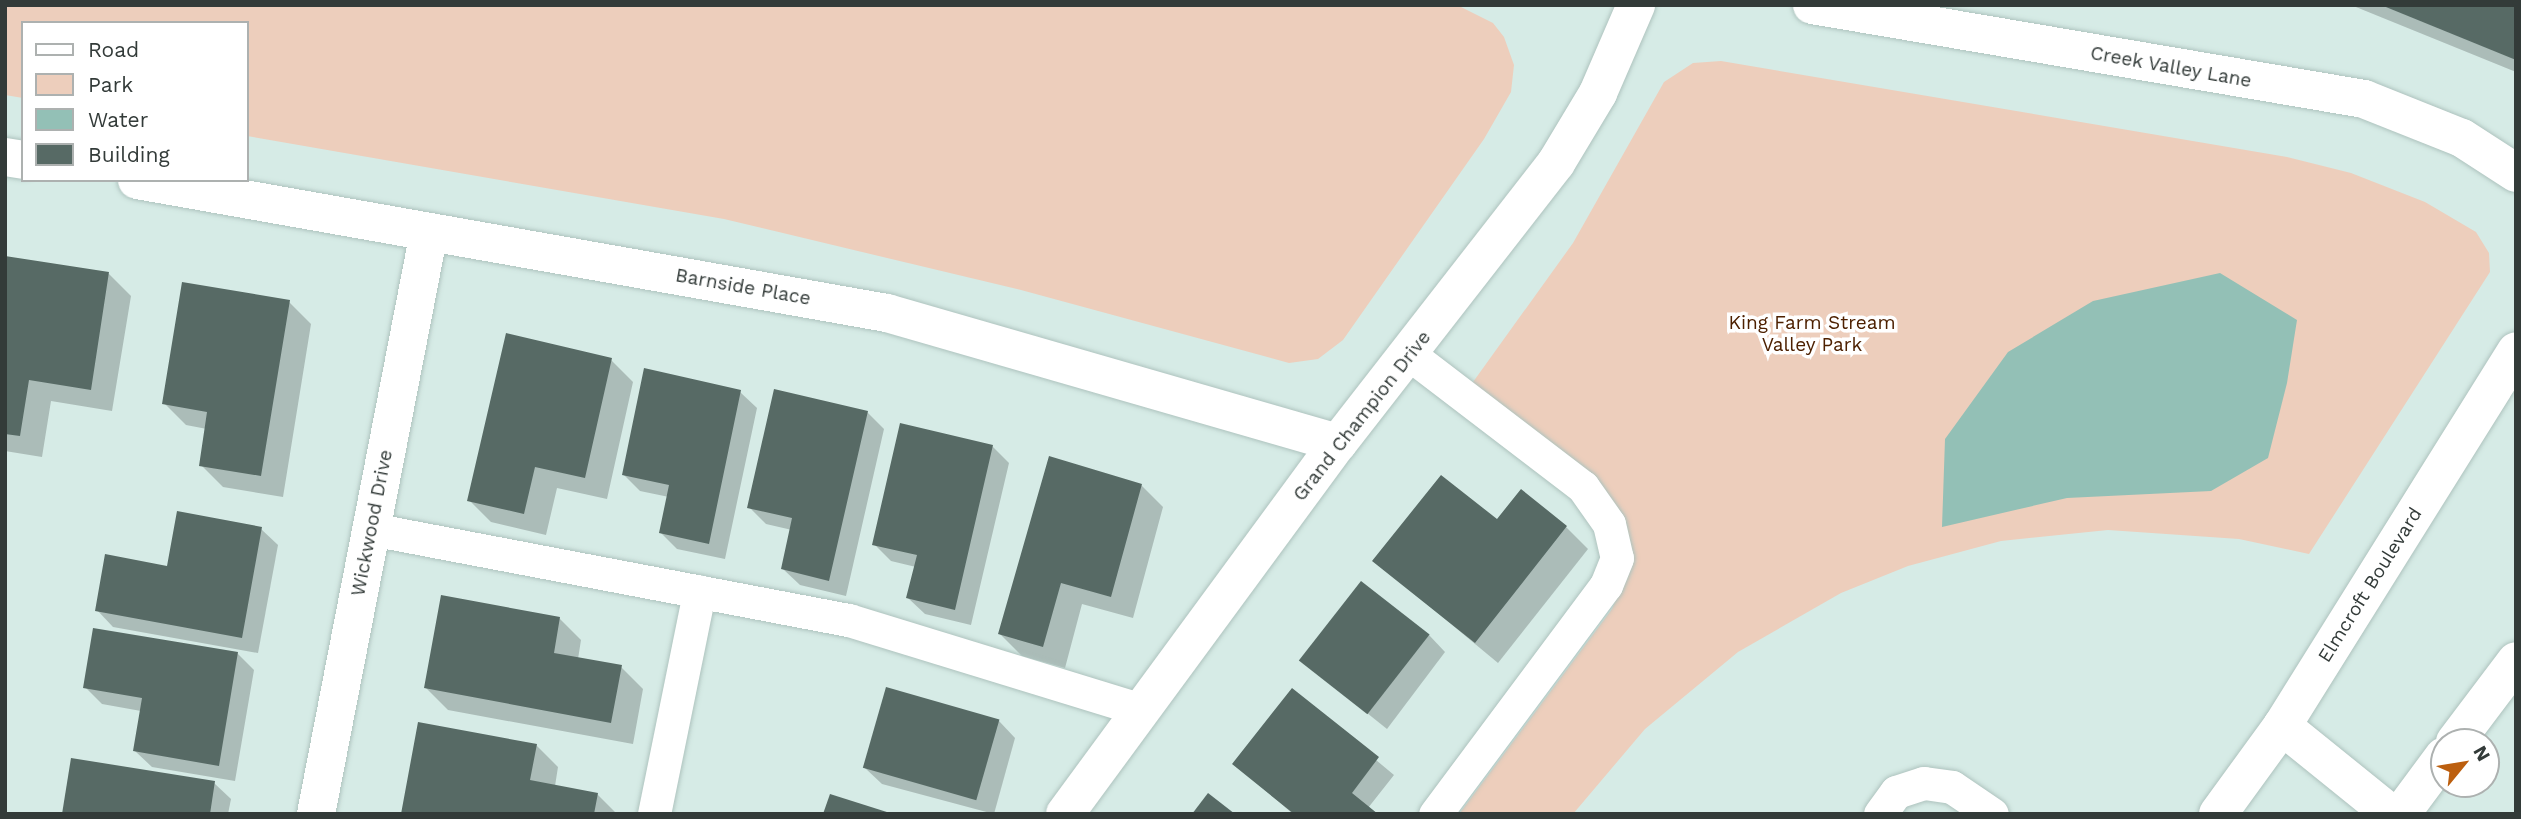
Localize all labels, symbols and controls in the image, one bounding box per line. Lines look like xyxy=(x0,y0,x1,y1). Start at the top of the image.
legend xyxy=(21,21,248,182)
text: Road xyxy=(88,37,139,62)
street label: Creek Valley Lane xyxy=(2088,41,2254,93)
text: Park xyxy=(88,72,133,97)
text: Water xyxy=(88,107,148,132)
text: Building xyxy=(88,142,170,167)
street label: Barnside Place xyxy=(674,264,812,310)
park label: King Farm Stream Valley Park xyxy=(1729,312,1895,356)
street label: Grand Champion Drive xyxy=(1288,326,1436,506)
street label: Wickwood Drive xyxy=(347,448,397,598)
street label: Elmcroft Boulevard xyxy=(2313,503,2427,667)
north arrow xyxy=(2430,728,2500,798)
text: N xyxy=(2468,741,2495,765)

